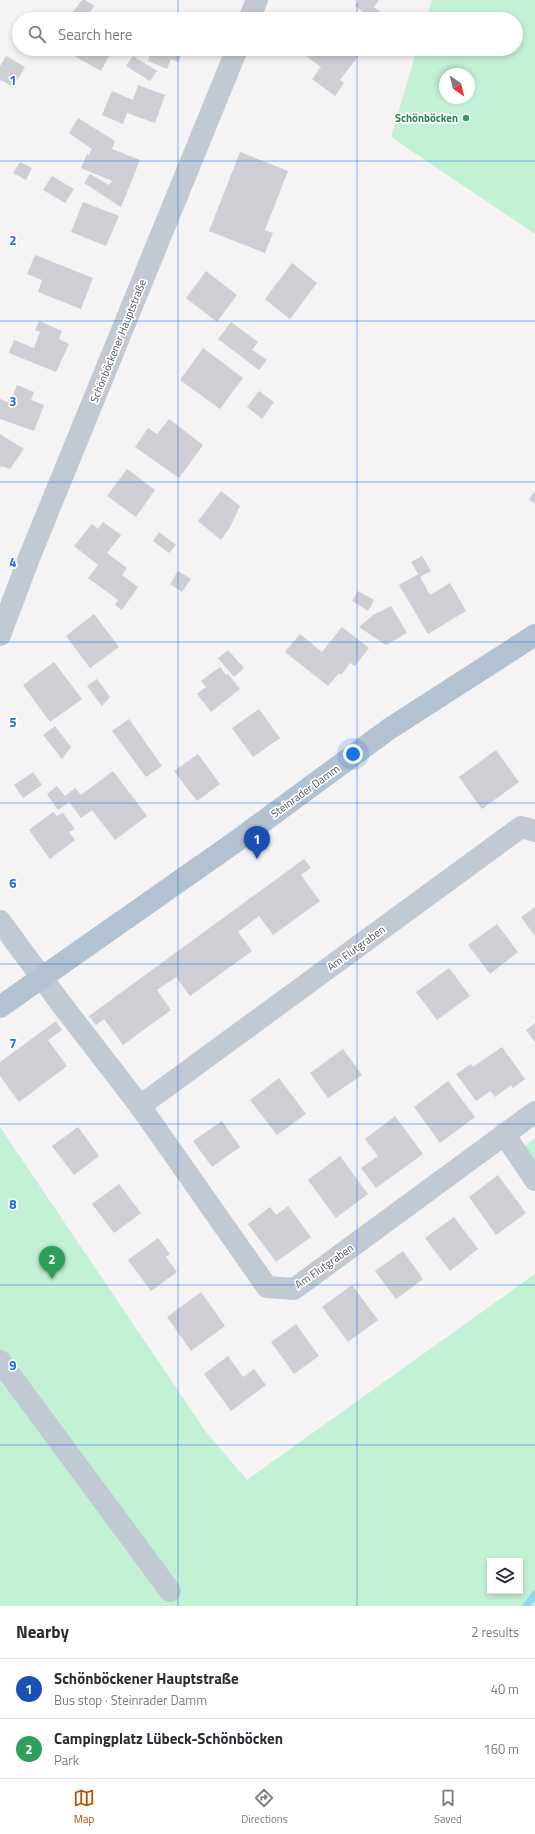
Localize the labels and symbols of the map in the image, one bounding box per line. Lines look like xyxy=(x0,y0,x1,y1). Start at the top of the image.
north arrow xyxy=(439,68,475,104)
text: 1 xyxy=(9,70,17,90)
place label: Schönböcken xyxy=(395,110,458,126)
marker: Schönböcken xyxy=(461,113,471,123)
text: 2 xyxy=(9,230,17,250)
street label: Schönböckener Hauptstraße xyxy=(86,277,150,405)
text: 3 xyxy=(9,391,17,411)
text: 4 xyxy=(9,552,17,572)
text: 5 xyxy=(9,712,17,732)
your location xyxy=(343,744,363,764)
street label: Steinrader Damm xyxy=(267,761,343,821)
pin: 1 xyxy=(244,826,270,859)
text: 6 xyxy=(9,873,17,893)
street label: Am Flutgraben xyxy=(324,921,388,975)
text: 7 xyxy=(9,1033,17,1053)
text: 8 xyxy=(9,1194,17,1214)
street label: Am Flutgraben xyxy=(291,1240,357,1292)
pin: 2 xyxy=(39,1246,65,1279)
text: 9 xyxy=(9,1355,17,1375)

